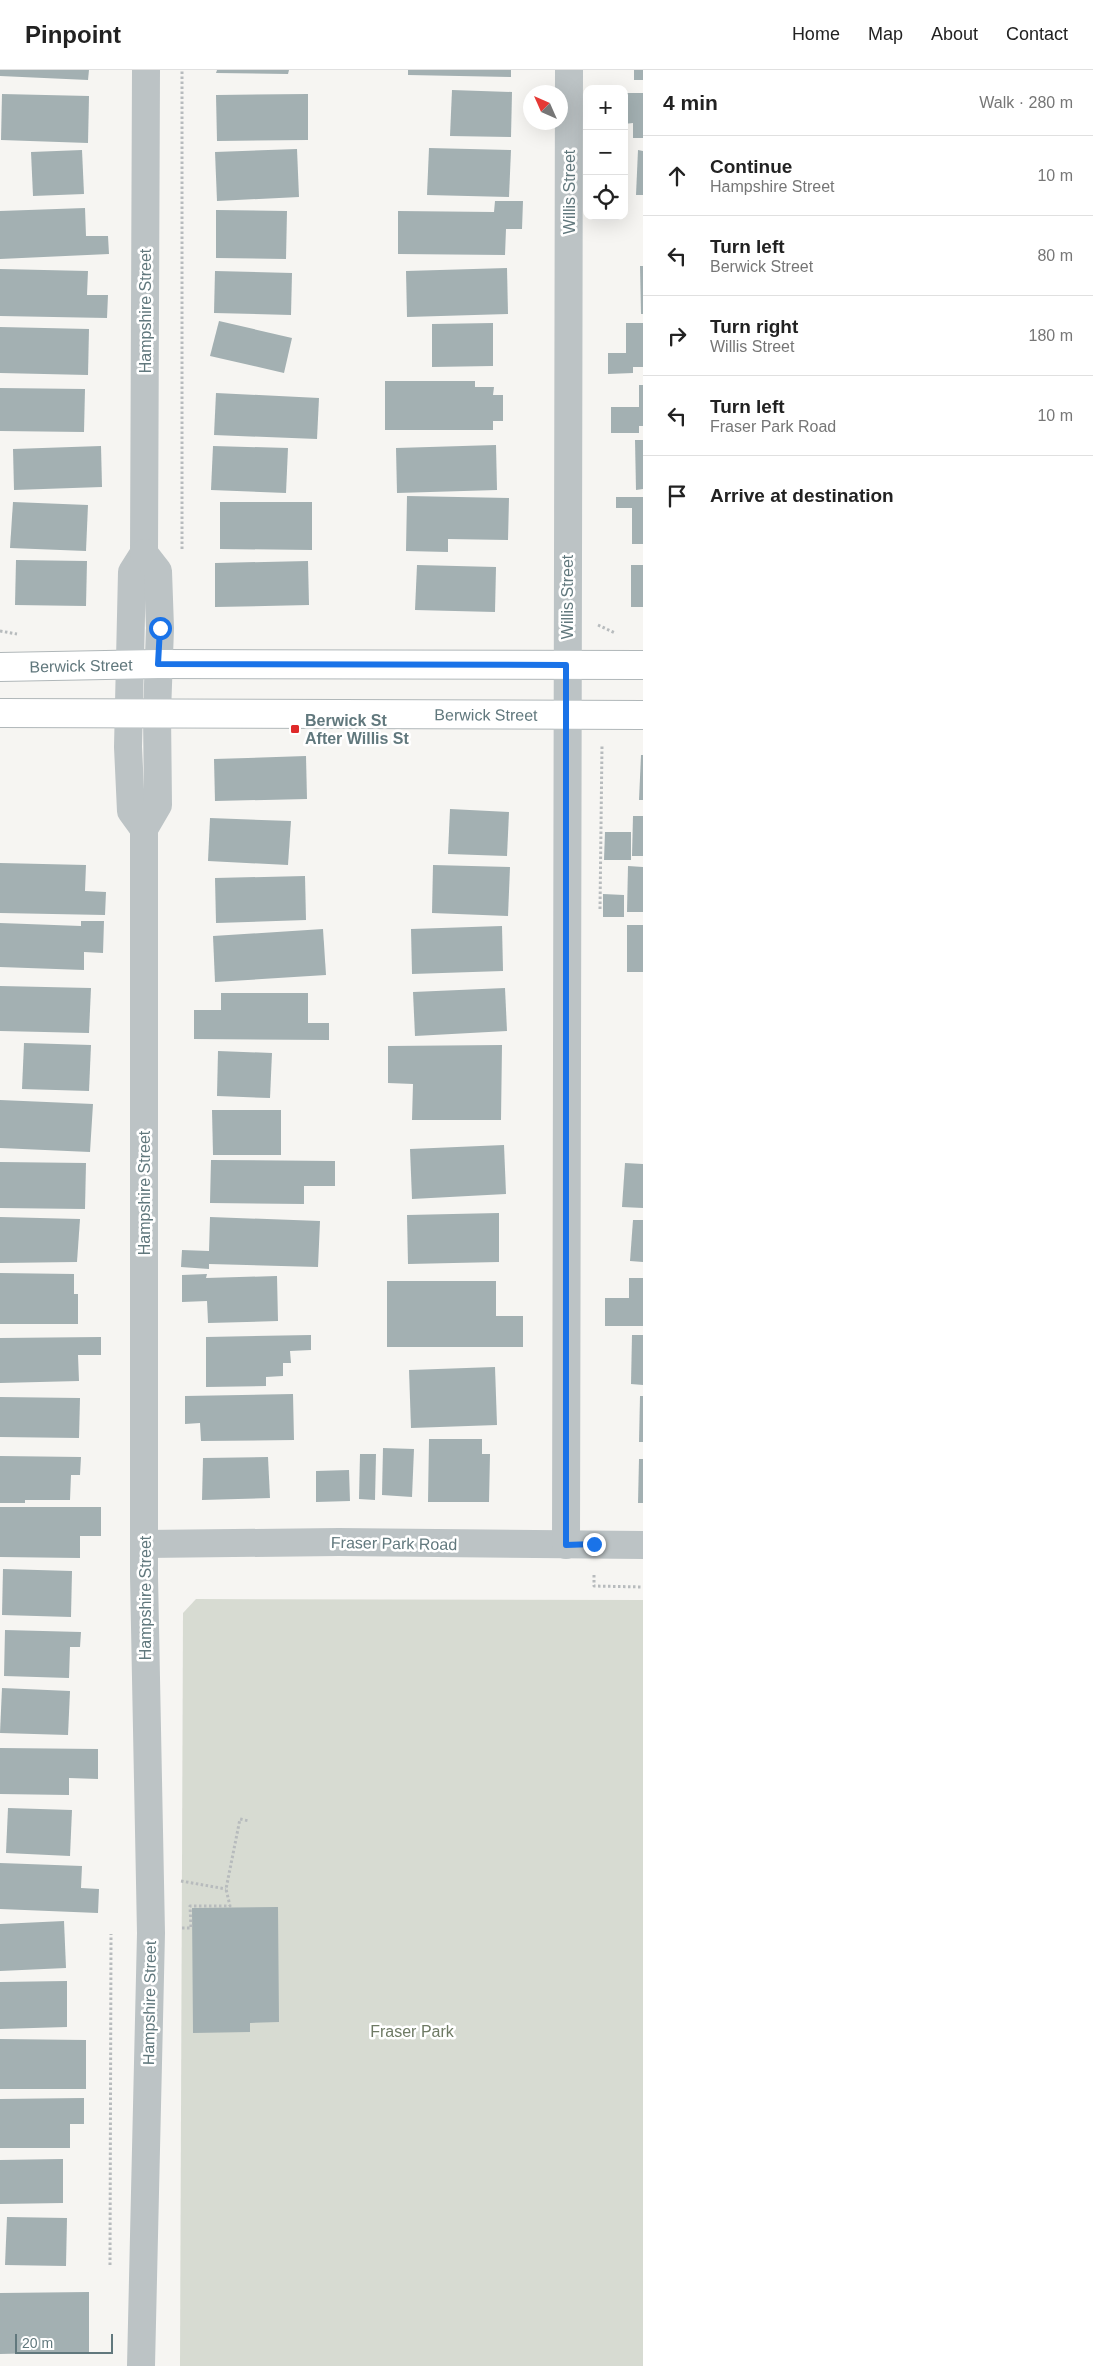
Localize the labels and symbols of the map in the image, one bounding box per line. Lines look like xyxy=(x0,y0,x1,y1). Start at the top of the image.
north arrow xyxy=(523,85,568,130)
street label: Willis Street xyxy=(561,149,578,234)
street label: Hampshire Street xyxy=(137,248,154,373)
street label: Willis Street xyxy=(559,554,576,639)
route start xyxy=(149,617,172,640)
street label: Berwick Street xyxy=(29,656,133,675)
street label: Berwick Street xyxy=(434,706,538,724)
place label: Berwick St After Willis St xyxy=(305,712,410,747)
marker: Berwick St After Willis St xyxy=(289,723,301,735)
street label: Hampshire Street xyxy=(136,1130,153,1255)
route end xyxy=(583,1533,606,1556)
street label: Fraser Park Road xyxy=(331,1534,457,1553)
street label: Hampshire Street xyxy=(137,1535,154,1660)
street label: Hampshire Street xyxy=(140,1940,159,2065)
park label: Fraser Park xyxy=(370,2023,455,2040)
scale bar xyxy=(15,2331,112,2354)

